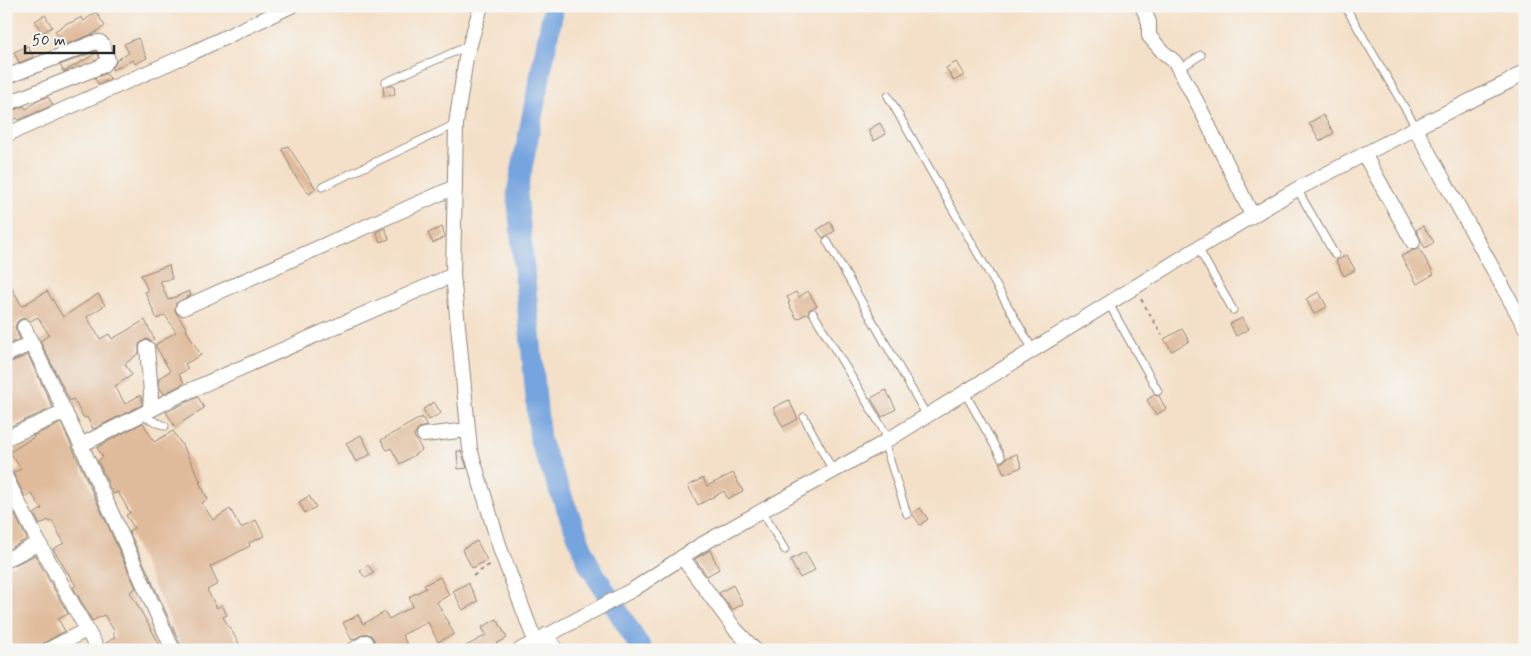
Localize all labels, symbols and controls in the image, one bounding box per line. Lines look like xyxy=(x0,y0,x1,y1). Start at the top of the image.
scale bar xyxy=(25,22,114,54)
text: 50 m xyxy=(32,31,66,51)

